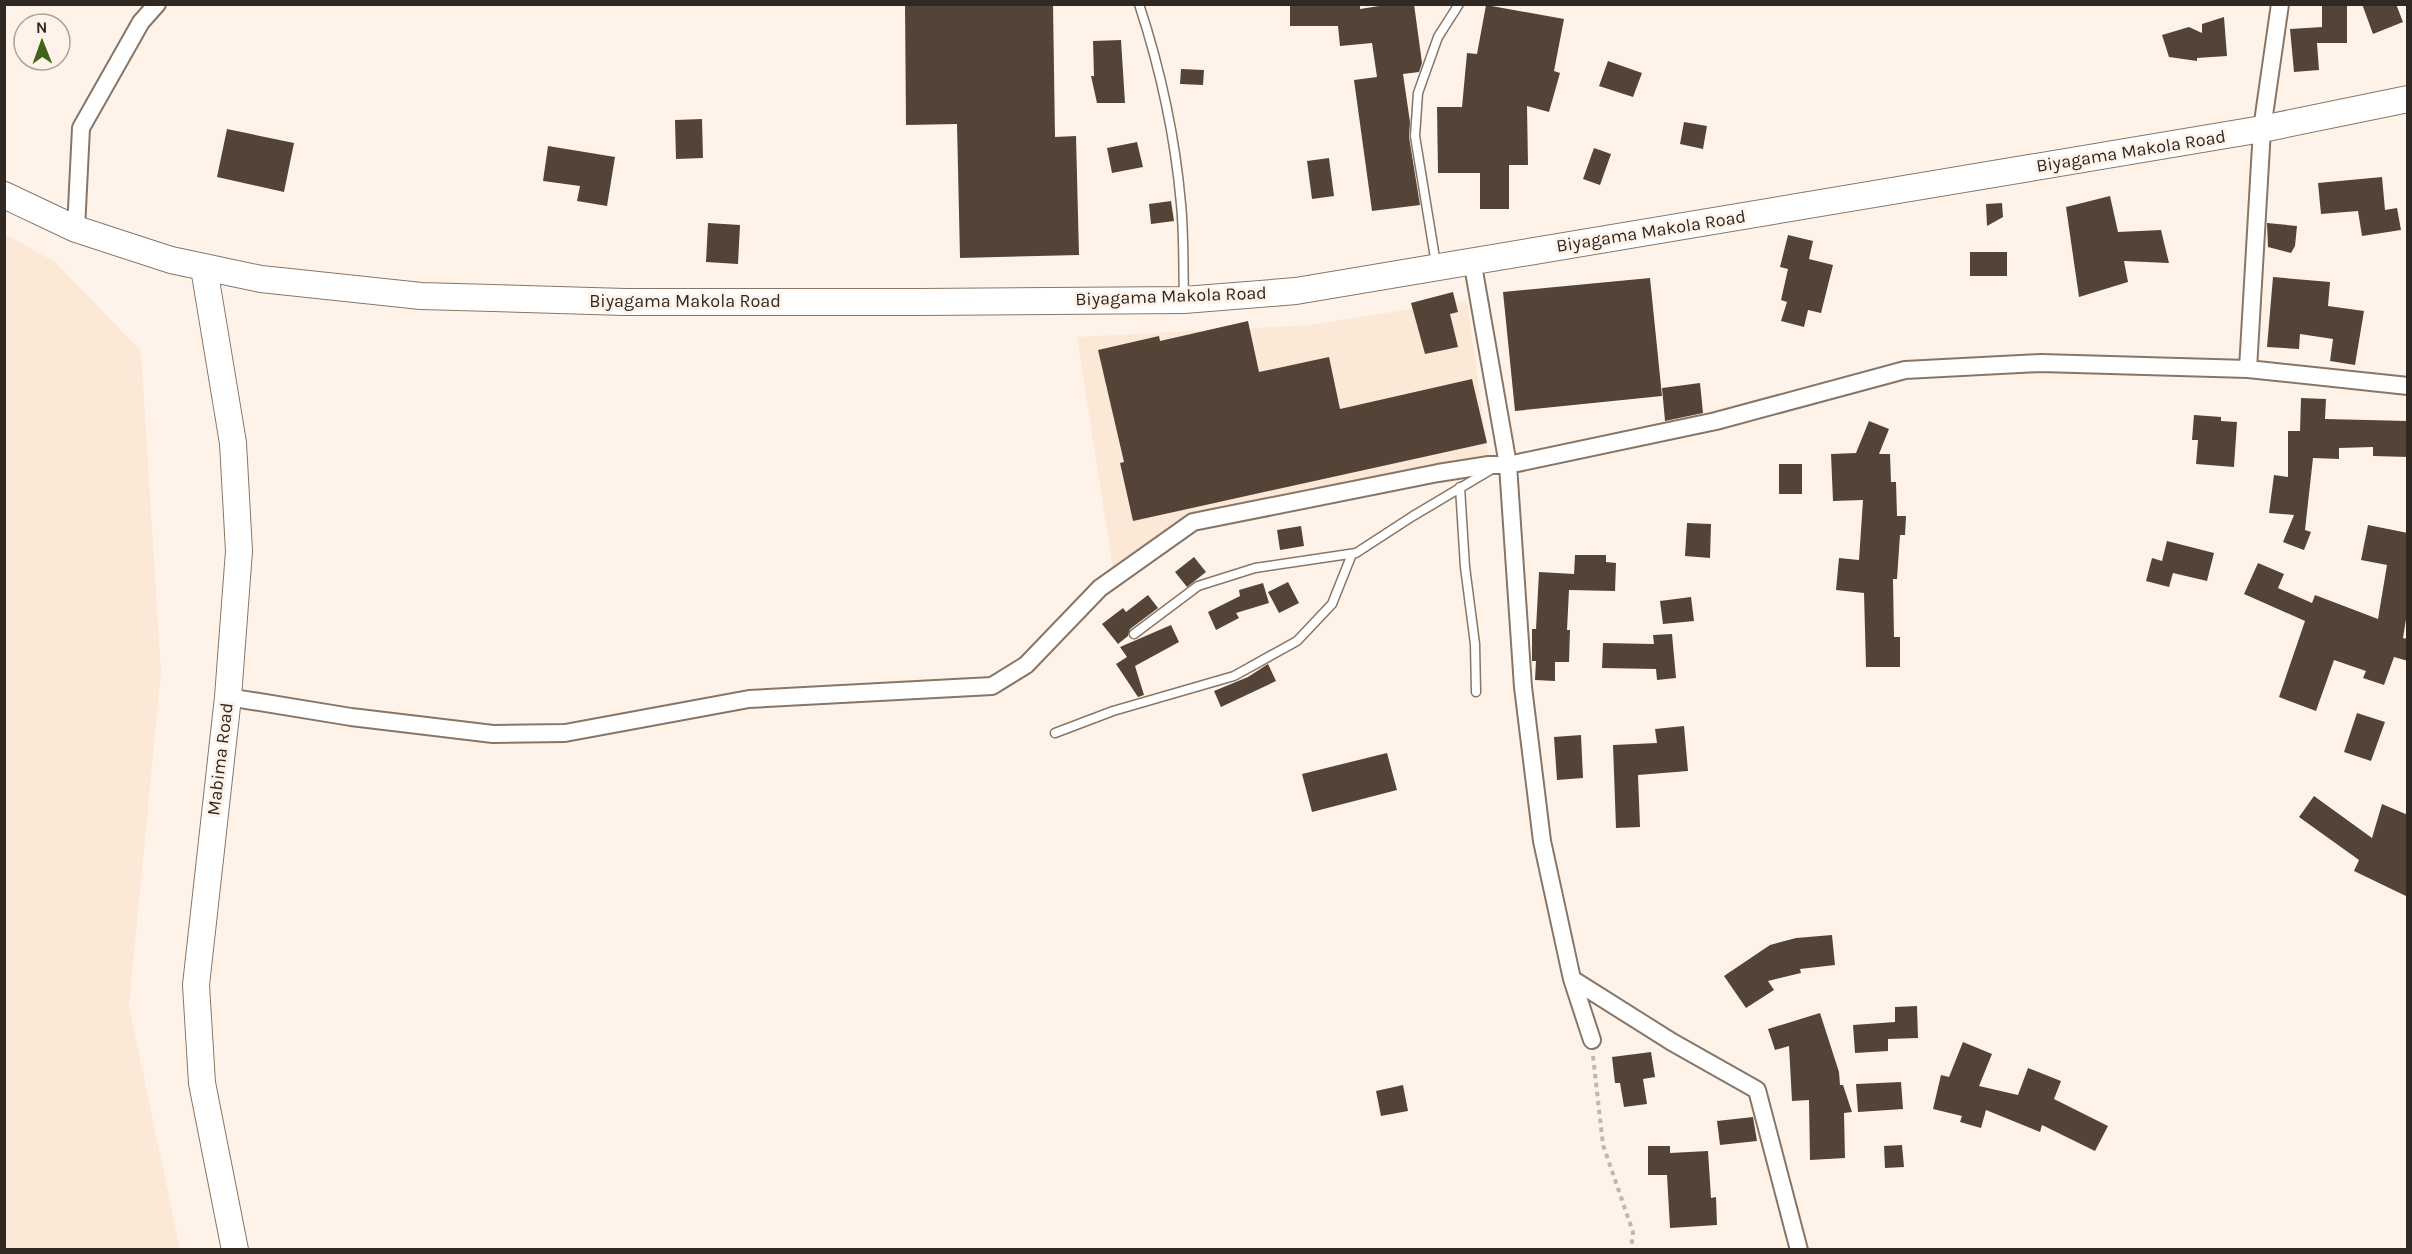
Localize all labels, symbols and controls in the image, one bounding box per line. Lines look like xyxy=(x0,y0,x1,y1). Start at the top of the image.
north arrow xyxy=(12,12,72,72)
text: N xyxy=(36,18,48,37)
street label: Biyagama Makola Road xyxy=(2035,125,2227,177)
street label: Biyagama Makola Road xyxy=(1555,205,1747,257)
street label: Biyagama Makola Road xyxy=(1075,282,1267,310)
street label: Biyagama Makola Road xyxy=(589,290,781,312)
street label: Mabima Road xyxy=(202,701,238,817)

